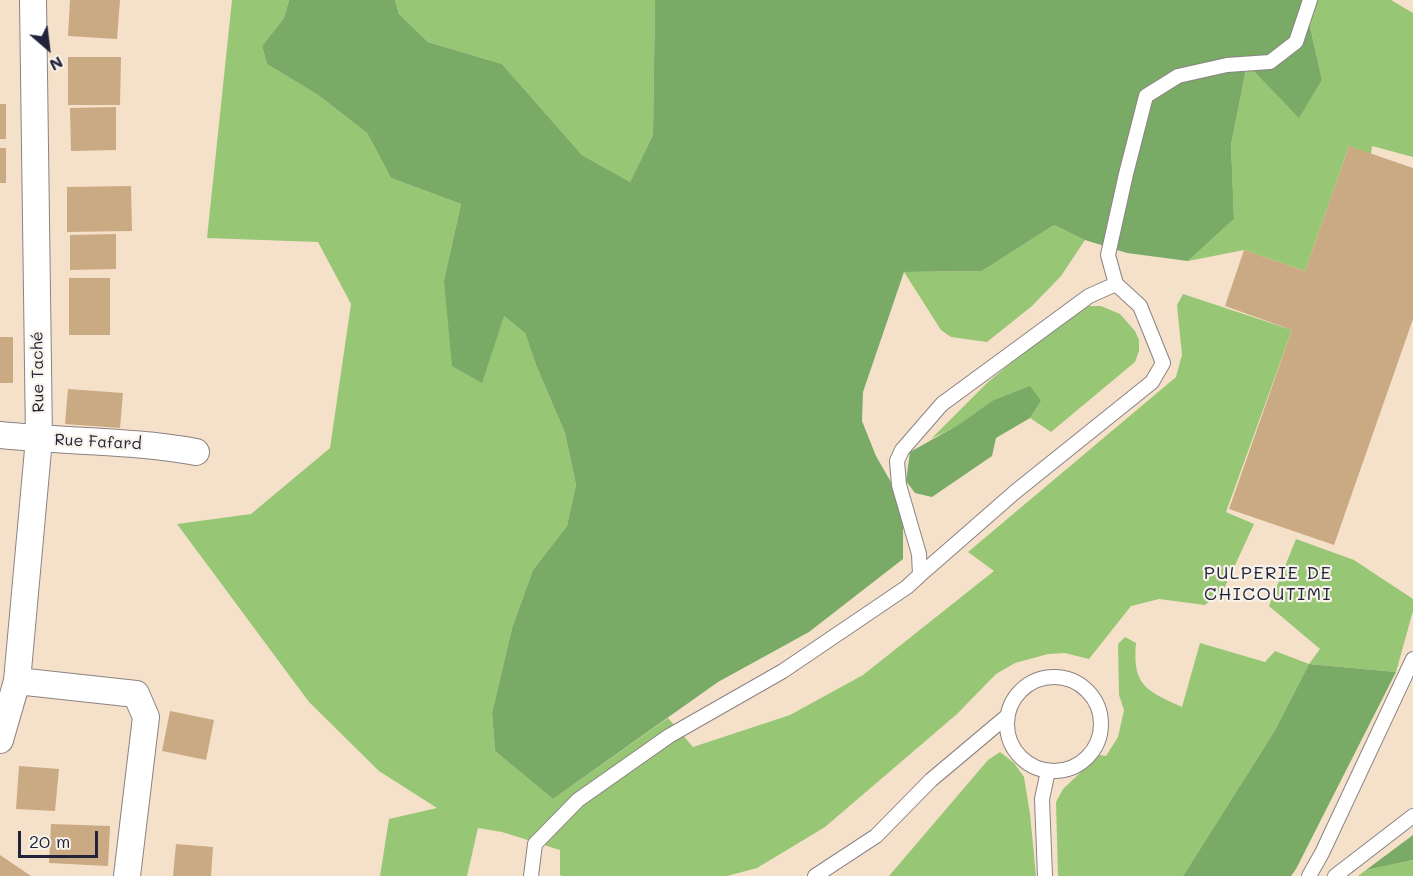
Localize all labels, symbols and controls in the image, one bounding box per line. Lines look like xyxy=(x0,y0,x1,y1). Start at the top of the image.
north arrow xyxy=(18,18,78,78)
text: N xyxy=(46,52,67,76)
street label: Rue Taché xyxy=(28,331,48,413)
street label: Rue Fafard xyxy=(54,430,142,454)
district label: PULPERIE DE CHICOUTIMI xyxy=(1204,562,1332,604)
scale bar xyxy=(21,819,100,857)
text: 20 m xyxy=(29,829,70,853)

